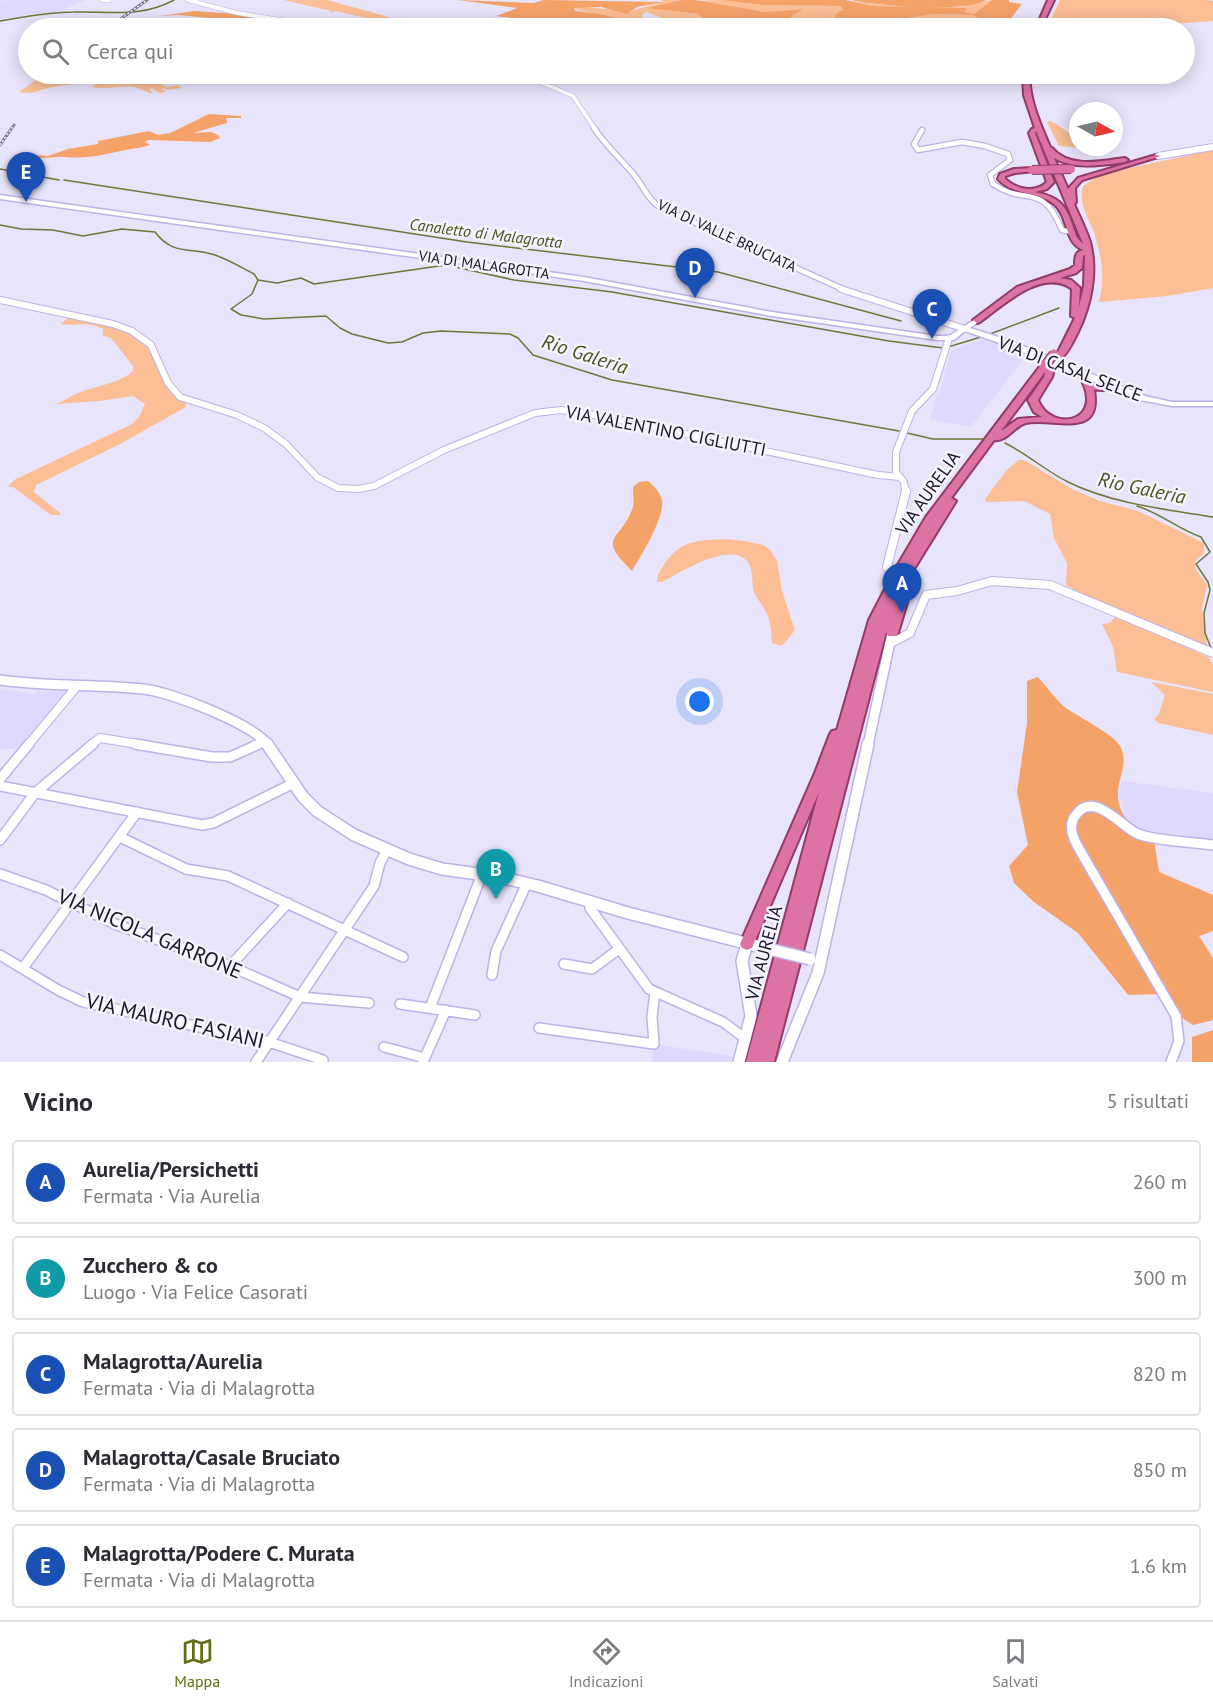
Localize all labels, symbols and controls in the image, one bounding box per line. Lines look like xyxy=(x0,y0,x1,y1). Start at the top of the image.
search box xyxy=(18,18,1195,84)
icon: search xyxy=(39,35,72,68)
text: Cerca qui xyxy=(87,37,174,65)
north arrow xyxy=(1069,102,1123,156)
pin: E xyxy=(6,152,46,202)
street label: VIA DI VALLE BRUCIATA xyxy=(654,196,800,276)
water label: Canaletto di Malagrotta xyxy=(409,214,564,252)
street label: VIA DI MALAGROTTA xyxy=(416,246,551,283)
pin: D xyxy=(676,248,714,298)
pin: C xyxy=(912,290,952,339)
water label: Rio Galeria xyxy=(539,328,632,380)
street label: VIA DI CASAL SELCE xyxy=(994,330,1146,407)
street label: VIA VALENTINO CIGLIUTTI xyxy=(563,400,768,461)
street label: VIA AURELIA xyxy=(890,446,965,540)
water label: Rio Galeria xyxy=(1096,466,1188,510)
pin: A xyxy=(882,564,922,613)
your location xyxy=(685,687,714,716)
pin: B xyxy=(476,850,516,899)
street label: VIA NICOLA GARRONE xyxy=(53,882,247,985)
street label: VIA AURELIA xyxy=(740,903,787,1004)
street label: VIA MAURO FASIANI xyxy=(82,987,267,1054)
text: Vicino xyxy=(24,1085,93,1118)
text: 5 risultati xyxy=(1107,1088,1189,1114)
text: Aurelia/Persichetti xyxy=(83,1155,259,1183)
text: A xyxy=(39,1169,52,1195)
text: 260 m xyxy=(1133,1169,1187,1195)
text: Fermata · Via Aurelia xyxy=(83,1183,260,1209)
text: Zucchero & co xyxy=(83,1251,218,1279)
text: B xyxy=(40,1265,51,1291)
text: 300 m xyxy=(1133,1265,1187,1291)
text: Luogo · Via Felice Casorati xyxy=(83,1279,308,1305)
text: Malagrotta/Aurelia xyxy=(83,1347,263,1375)
text: C xyxy=(40,1361,51,1387)
text: 820 m xyxy=(1133,1361,1187,1387)
text: Fermata · Via di Malagrotta xyxy=(83,1375,315,1401)
text: Malagrotta/Casale Bruciato xyxy=(83,1443,340,1471)
text: D xyxy=(39,1457,52,1483)
text: 850 m xyxy=(1133,1457,1187,1483)
text: Fermata · Via di Malagrotta xyxy=(83,1471,315,1497)
text: Malagrotta/Podere C. Murata xyxy=(83,1539,355,1567)
text: E xyxy=(40,1553,51,1579)
text: 1.6 km xyxy=(1130,1553,1187,1579)
text: Fermata · Via di Malagrotta xyxy=(83,1567,315,1593)
tab: Mappa xyxy=(174,1635,220,1691)
tab: Indicazioni xyxy=(569,1635,643,1691)
tab: Salvati xyxy=(992,1635,1039,1691)

